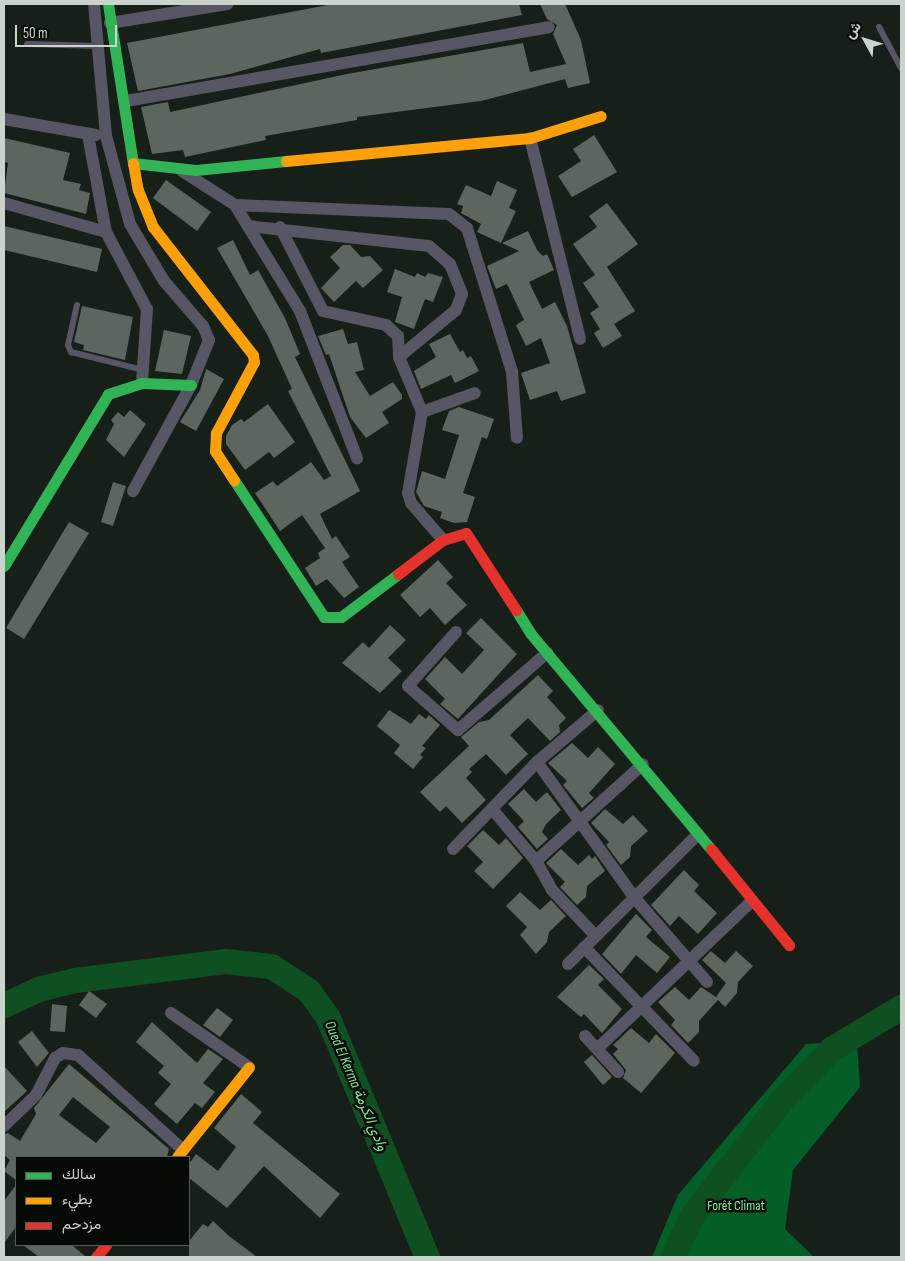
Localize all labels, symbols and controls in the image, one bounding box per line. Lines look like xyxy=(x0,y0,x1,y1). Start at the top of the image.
scale bar xyxy=(18,15,120,47)
north arrow xyxy=(840,15,890,65)
text: ش xyxy=(841,18,865,42)
text: 50 m xyxy=(23,24,48,43)
water label: Oued El Kerma وادي الكرمة xyxy=(320,1018,392,1154)
legend xyxy=(15,1156,190,1246)
text: سالك xyxy=(62,1165,96,1184)
text: بطيء xyxy=(62,1190,92,1209)
park label: Forêt Climat xyxy=(707,1198,765,1214)
text: مزدحم xyxy=(62,1215,101,1234)

